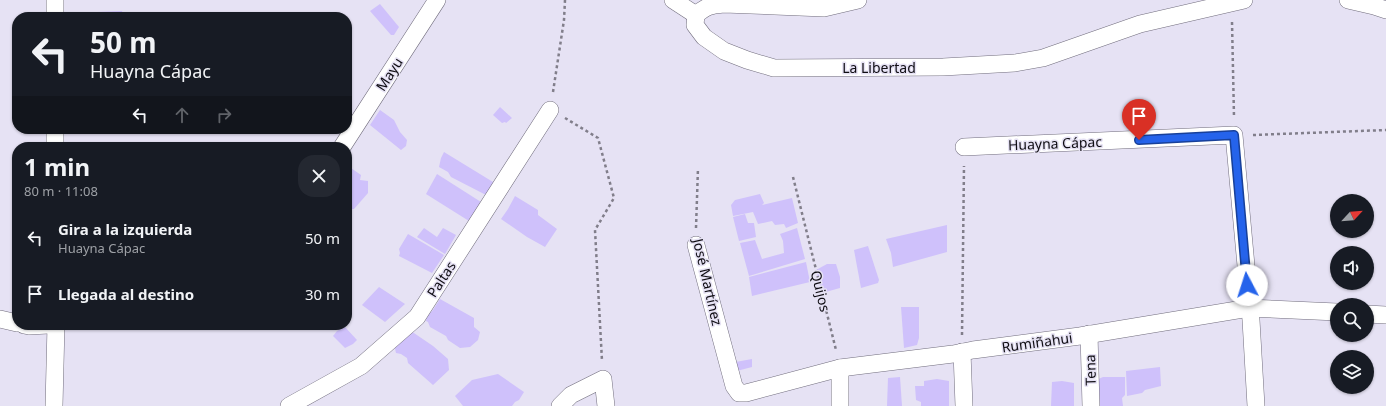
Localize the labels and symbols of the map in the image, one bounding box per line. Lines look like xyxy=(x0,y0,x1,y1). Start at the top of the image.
street label: Mayu xyxy=(371,54,407,94)
street label: La Libertad xyxy=(842,58,916,77)
pin xyxy=(1122,99,1156,140)
street label: Huayna Cápac xyxy=(1008,132,1103,154)
north arrow xyxy=(1330,194,1374,238)
street label: José Martínez xyxy=(688,235,727,328)
street label: Paltas xyxy=(422,257,460,301)
position arrow xyxy=(1226,264,1268,306)
street label: Quijos xyxy=(807,268,835,314)
street label: Rumiñahui xyxy=(1000,328,1074,356)
street label: Tena xyxy=(1080,354,1100,386)

